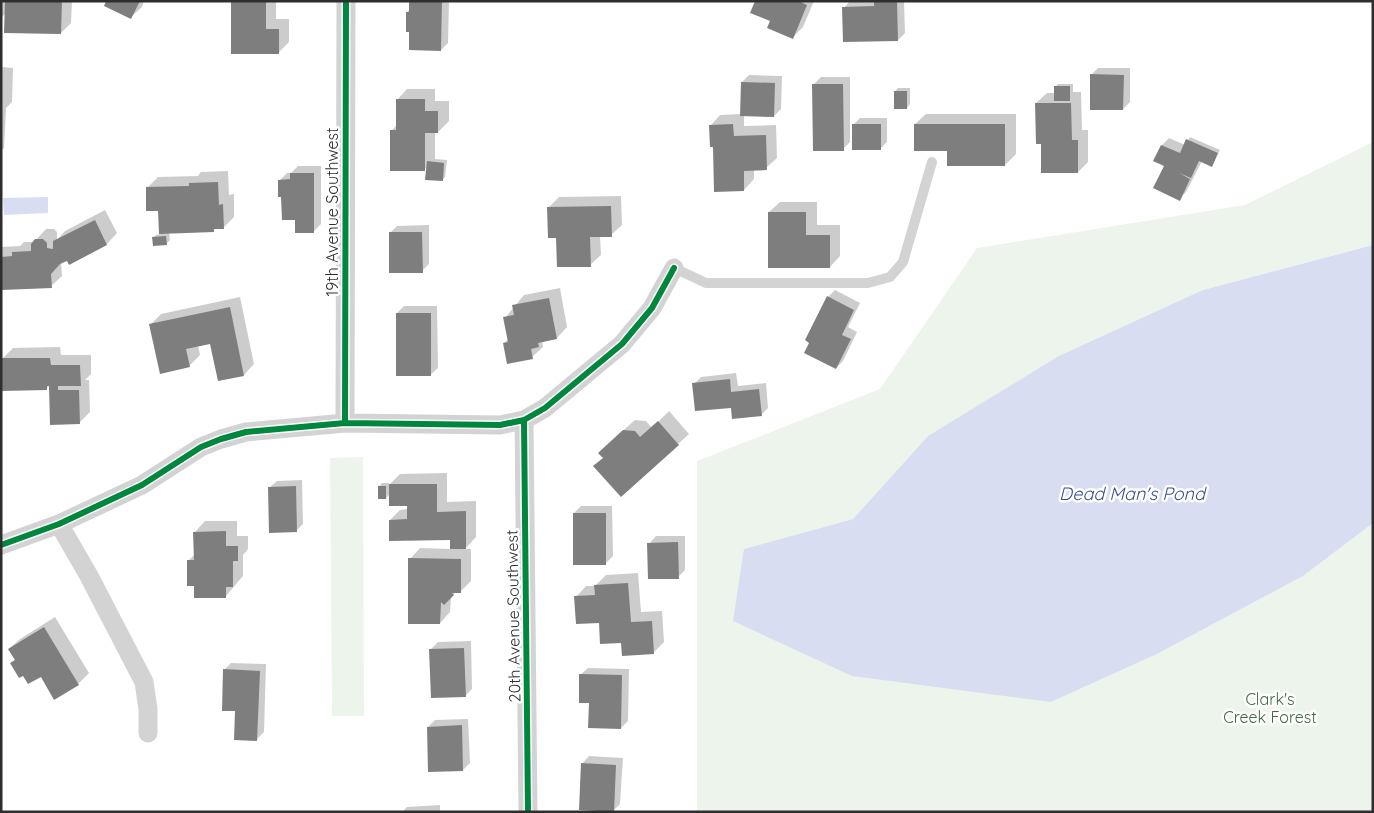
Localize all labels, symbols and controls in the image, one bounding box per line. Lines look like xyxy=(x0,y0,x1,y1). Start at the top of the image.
street label: 19th Avenue Southwest xyxy=(322,127,342,297)
water label: Dead Man's Pond xyxy=(1059,482,1207,505)
street label: 20th Avenue Southwest xyxy=(501,530,525,702)
park label: Clark's Creek Forest xyxy=(1223,689,1317,727)

